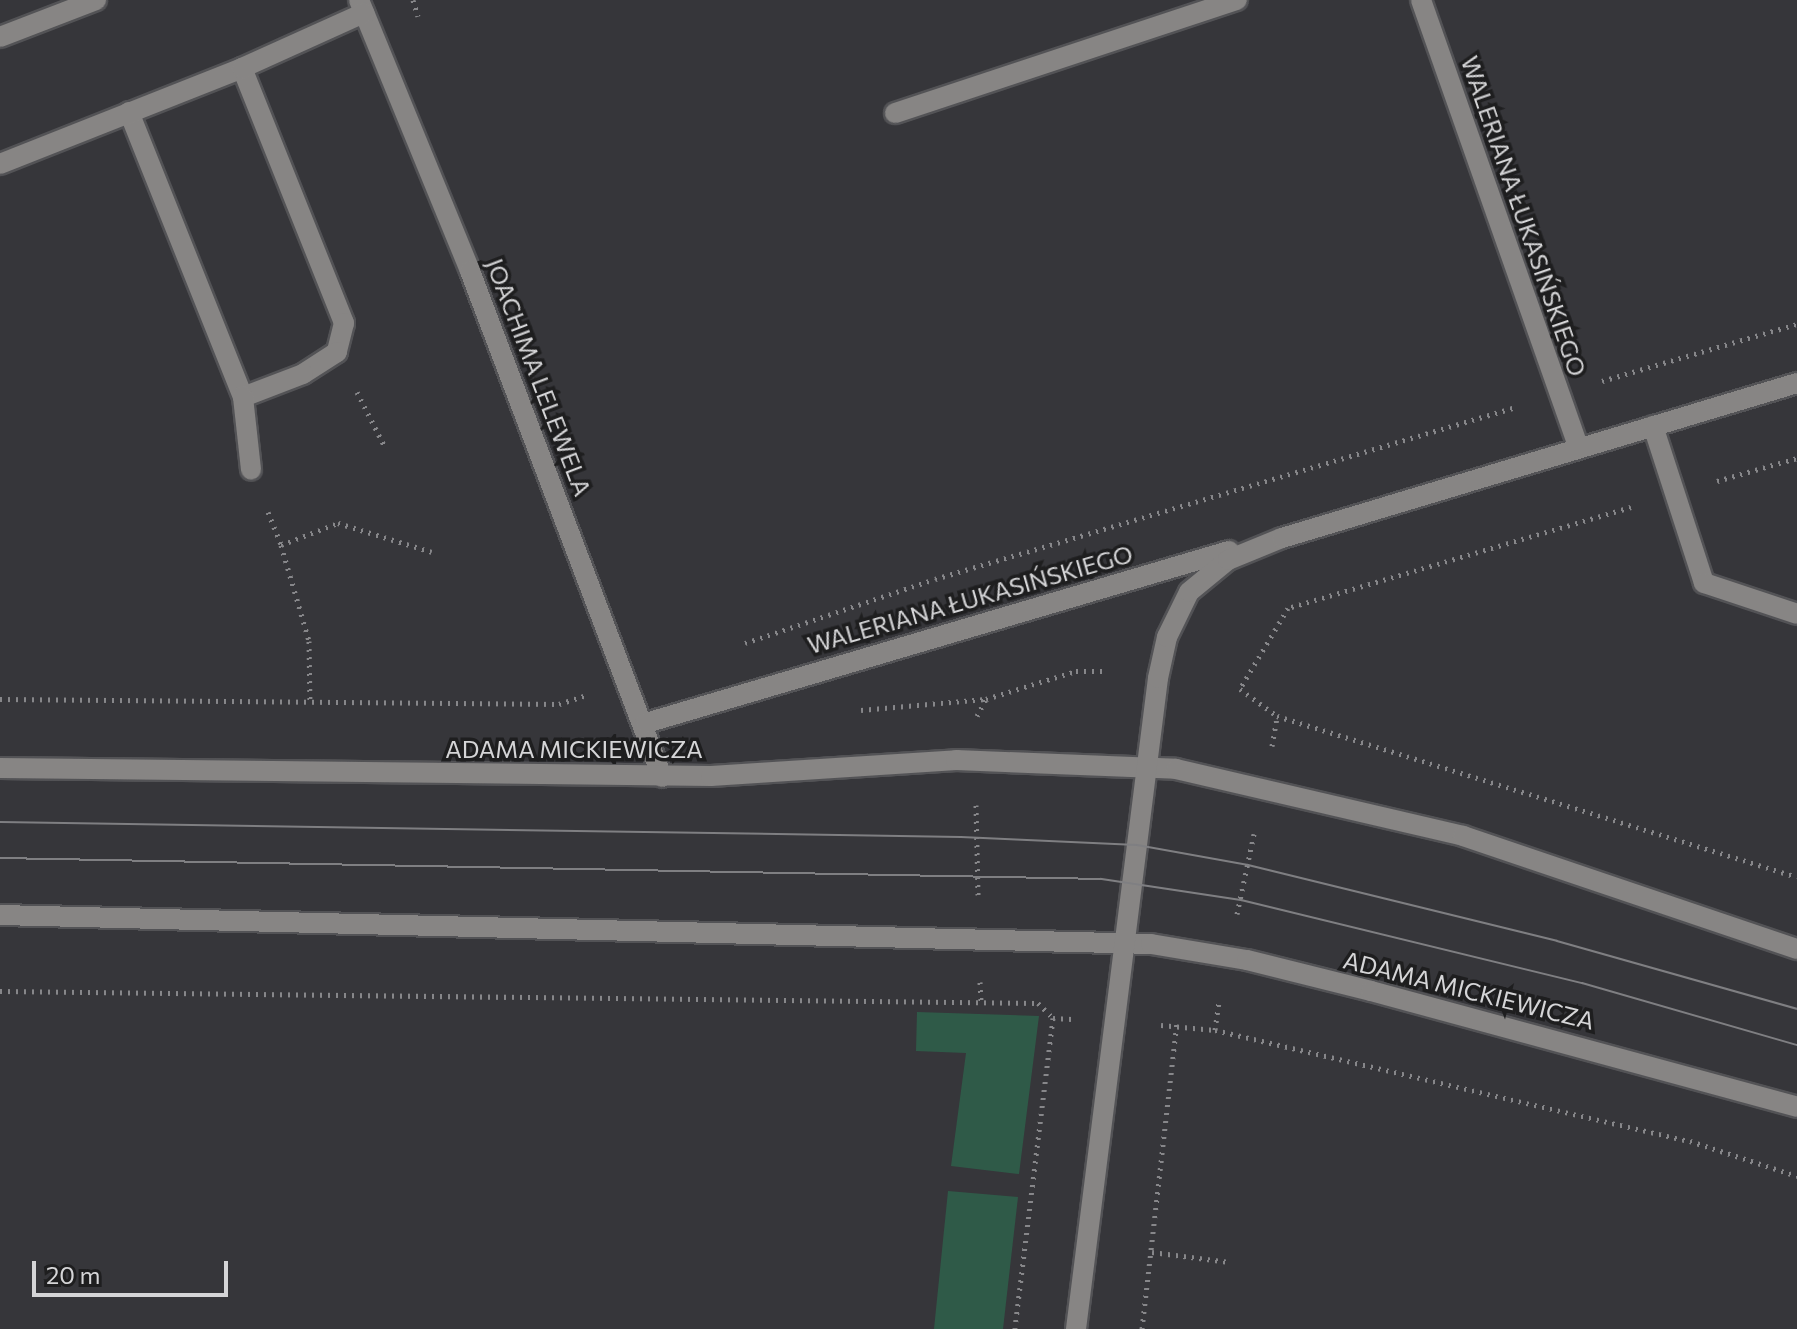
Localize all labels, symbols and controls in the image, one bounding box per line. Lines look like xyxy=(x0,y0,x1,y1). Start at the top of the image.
street label: WALERIANA ŁUKASIŃSKIEGO xyxy=(1456,52,1592,380)
street label: JOACHIMA LELEWELA xyxy=(480,254,598,500)
street label: WALERIANA ŁUKASIŃSKIEGO xyxy=(804,539,1136,659)
street label: ADAMA MICKIEWICZA xyxy=(445,735,703,763)
street label: ADAMA MICKIEWICZA xyxy=(1340,945,1598,1035)
scale bar xyxy=(36,1245,232,1295)
text: 20 m xyxy=(46,1260,100,1289)

